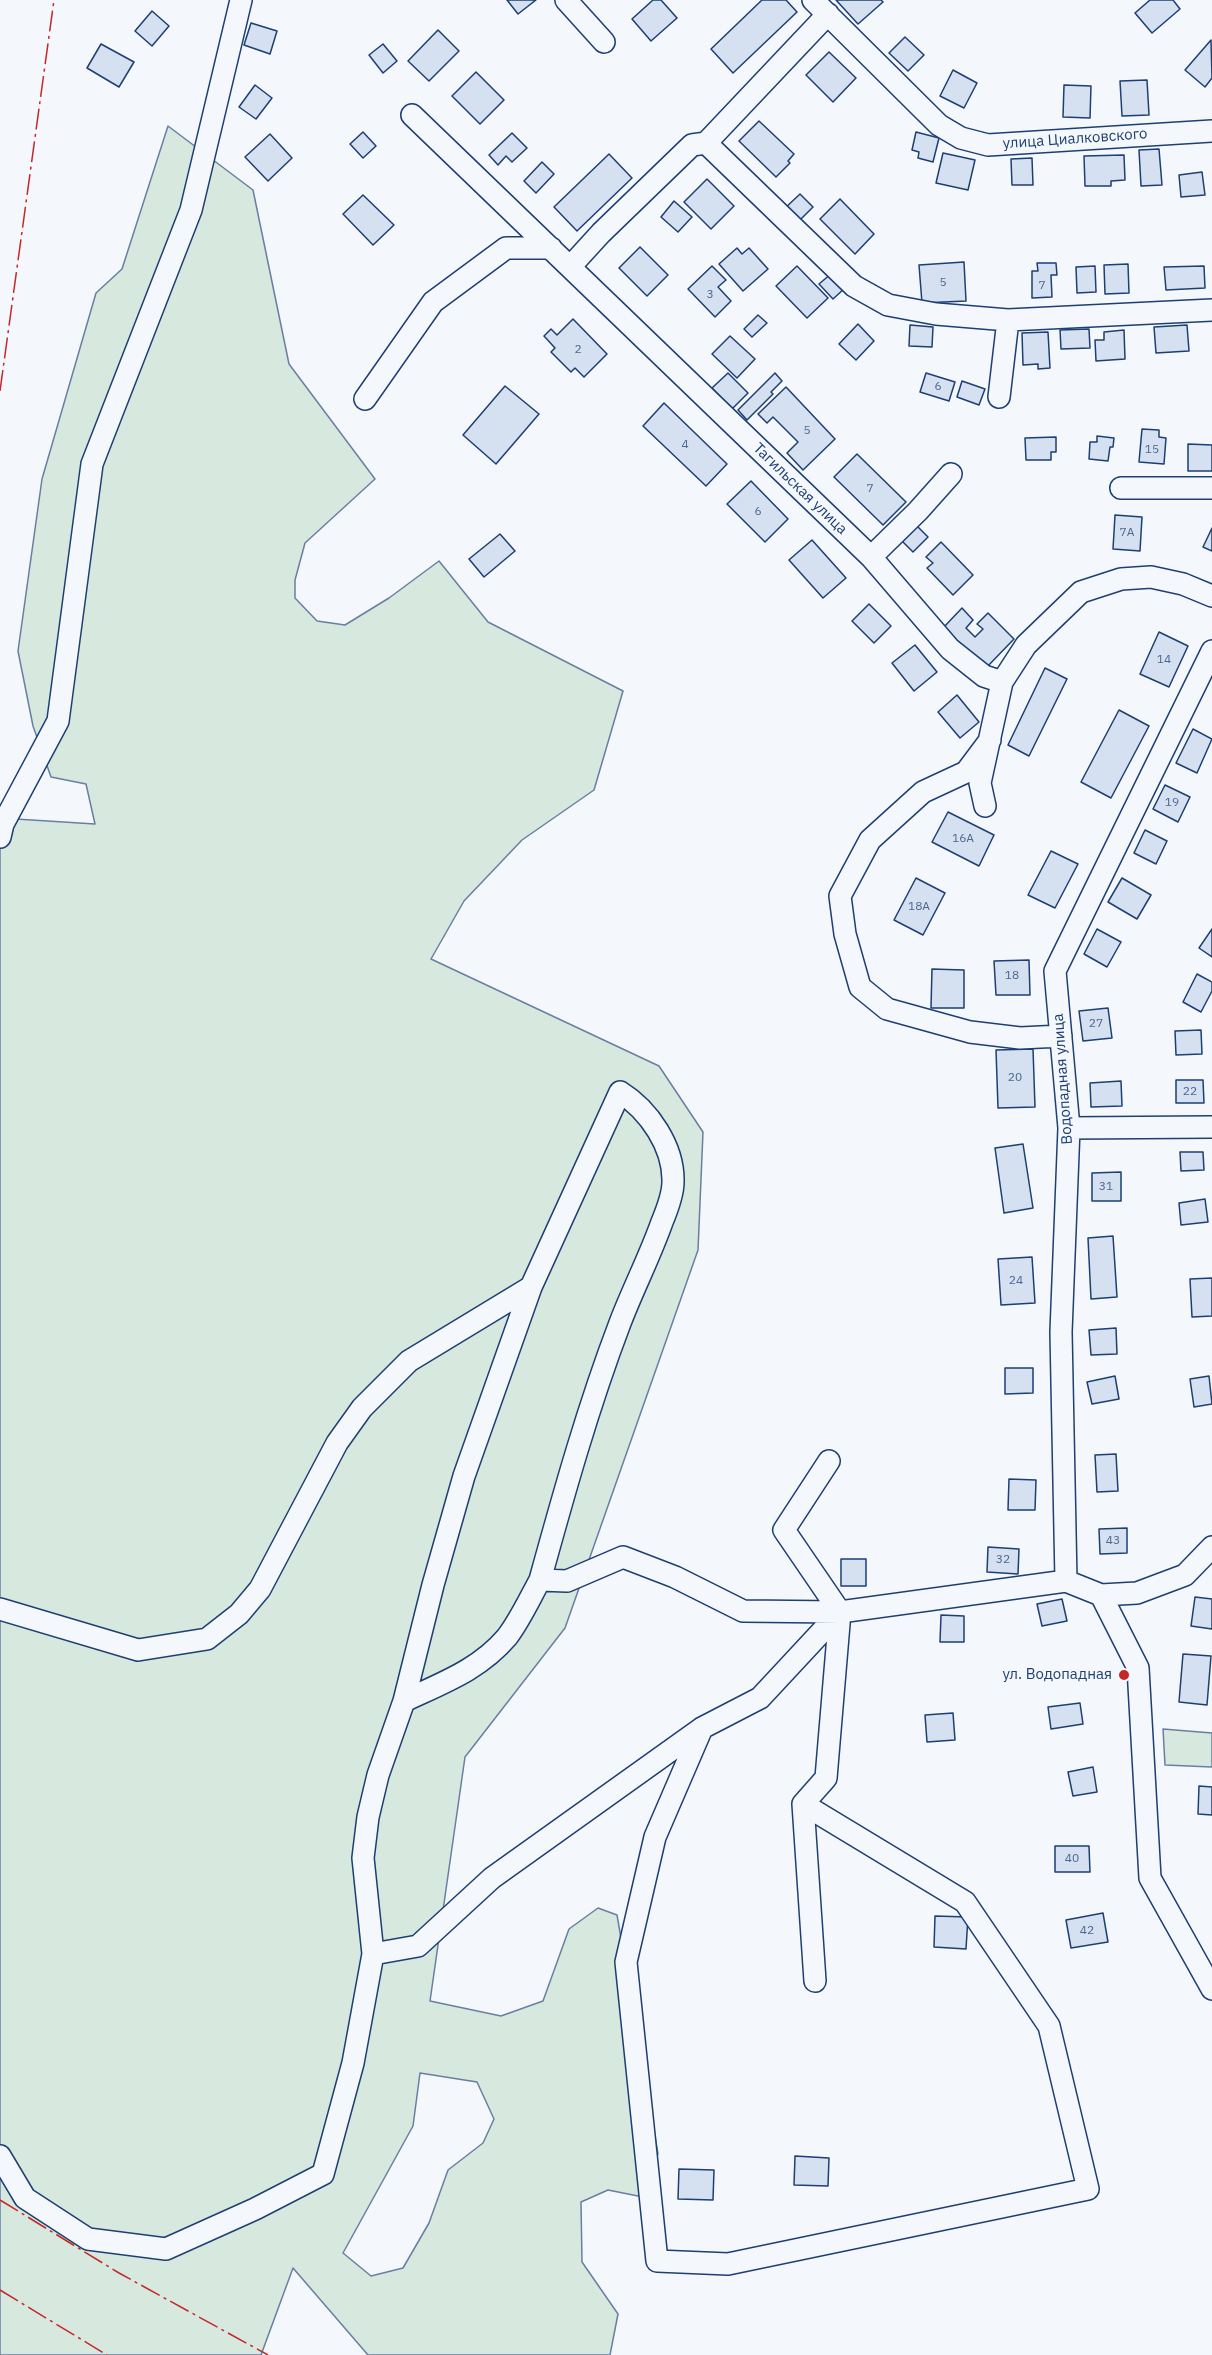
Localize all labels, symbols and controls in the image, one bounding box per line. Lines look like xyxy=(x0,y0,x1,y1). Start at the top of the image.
street label: улица Циалковского xyxy=(1002,125,1148,153)
house number: 5 xyxy=(939,276,947,290)
house number: 7 xyxy=(1038,279,1046,293)
house number: 3 xyxy=(706,288,714,302)
house number: 2 xyxy=(574,343,582,357)
house number: 6 xyxy=(934,380,942,394)
house number: 5 xyxy=(803,424,811,438)
house number: 4 xyxy=(681,438,689,452)
street label: Тагильская улица xyxy=(749,439,851,539)
house number: 15 xyxy=(1145,443,1159,457)
house number: 7 xyxy=(866,482,874,496)
house number: 6 xyxy=(754,505,762,519)
house number: 7А xyxy=(1120,526,1134,540)
house number: 14 xyxy=(1157,653,1171,667)
house number: 19 xyxy=(1165,796,1179,810)
house number: 16А xyxy=(952,832,974,846)
house number: 18А xyxy=(908,900,930,914)
house number: 18 xyxy=(1005,969,1019,983)
street label: Водопадная улица xyxy=(1049,1013,1077,1145)
house number: 27 xyxy=(1089,1017,1103,1031)
house number: 20 xyxy=(1008,1071,1022,1085)
house number: 22 xyxy=(1183,1085,1197,1099)
house number: 31 xyxy=(1099,1180,1113,1194)
house number: 24 xyxy=(1009,1274,1023,1288)
house number: 43 xyxy=(1106,1534,1120,1548)
house number: 32 xyxy=(996,1553,1010,1567)
place label: ул. Водопадная xyxy=(1002,1666,1112,1684)
marker: ул. Водопадная xyxy=(1117,1668,1131,1682)
house number: 40 xyxy=(1065,1852,1079,1866)
house number: 42 xyxy=(1080,1924,1094,1938)

